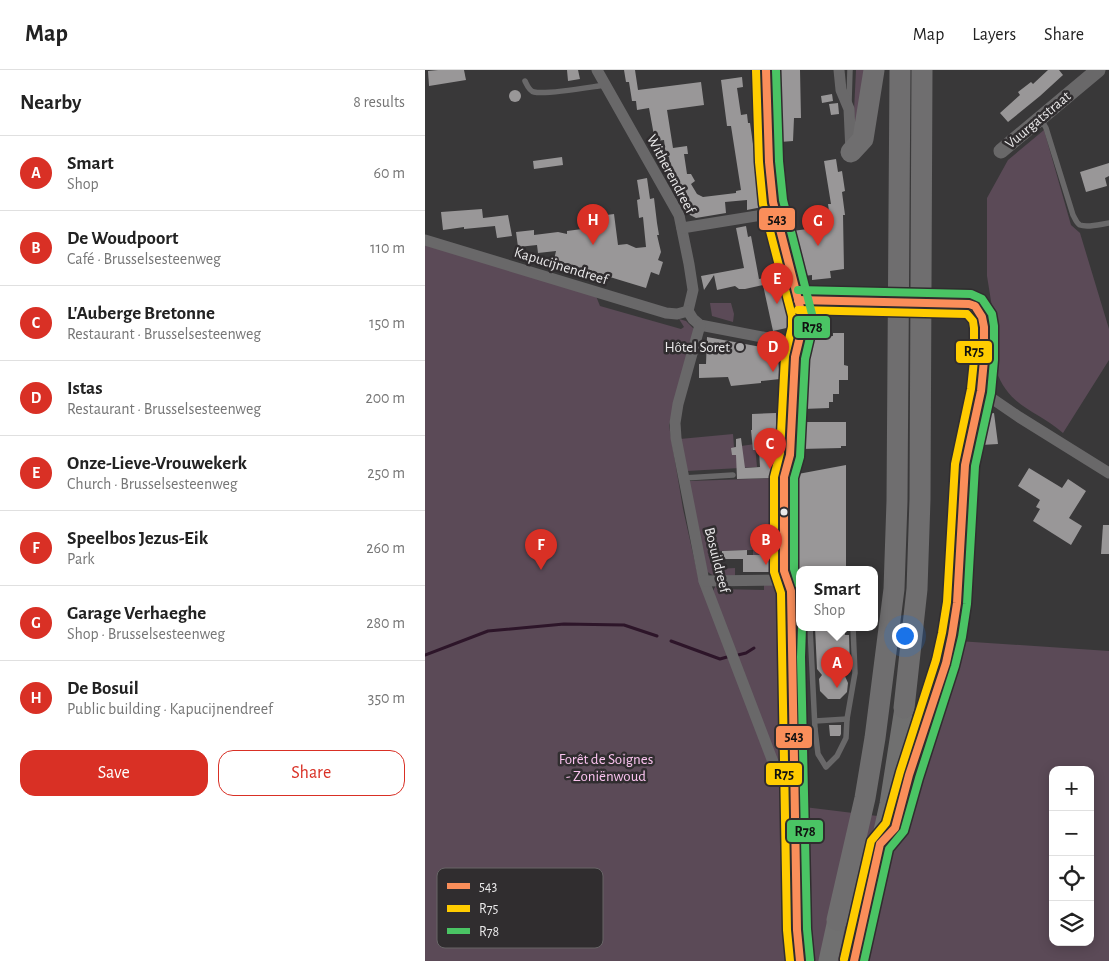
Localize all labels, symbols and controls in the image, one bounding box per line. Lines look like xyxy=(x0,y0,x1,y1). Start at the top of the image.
text: Map xyxy=(25,22,68,46)
text: Map xyxy=(913,26,944,44)
text: Layers xyxy=(972,26,1016,44)
text: Share xyxy=(1044,26,1084,44)
street label: Vuurgatstraat xyxy=(1002,88,1074,152)
text: Nearby xyxy=(20,92,81,113)
text: 8 results xyxy=(353,94,405,110)
street label: Witherendreef xyxy=(644,132,699,217)
text: Smart xyxy=(67,154,114,173)
text: A xyxy=(31,165,41,181)
text: 60 m xyxy=(374,165,405,181)
text: Shop xyxy=(67,176,99,192)
pin: H xyxy=(577,204,609,245)
pin: G xyxy=(802,205,834,246)
line badge: 543 xyxy=(758,207,796,231)
text: 543 xyxy=(767,213,787,227)
text: De Woudpoort xyxy=(67,229,178,248)
text: B xyxy=(31,240,41,256)
text: 110 m xyxy=(370,240,405,256)
street label: Kapucijnendreef xyxy=(512,245,611,288)
text: Café · Brusselsesteenweg xyxy=(67,251,221,267)
pin: E xyxy=(761,263,793,304)
text: L'Auberge Bretonne xyxy=(67,304,215,323)
text: C xyxy=(32,315,40,331)
text: 150 m xyxy=(369,315,405,331)
line badge: R78 xyxy=(793,315,831,339)
text: R78 xyxy=(801,321,823,335)
text: Restaurant · Brusselsesteenweg xyxy=(67,326,261,342)
pin: D xyxy=(757,331,789,372)
place label: Hôtel Soret xyxy=(664,340,730,355)
line badge: R75 xyxy=(955,340,993,364)
marker: Hôtel Soret xyxy=(734,341,746,353)
text: R75 xyxy=(964,345,984,359)
text: Istas xyxy=(67,379,103,398)
text: D xyxy=(31,390,41,406)
text: 200 m xyxy=(365,390,405,406)
text: Restaurant · Brusselsesteenweg xyxy=(67,401,261,417)
pin: C xyxy=(754,428,786,469)
text: Onze-Lieve-Vrouwekerk xyxy=(67,454,247,473)
text: E xyxy=(32,465,40,481)
text: 250 m xyxy=(367,465,405,481)
text: Church · Brusselsesteenweg xyxy=(67,476,238,492)
unlabelled marker xyxy=(779,507,789,517)
pin: B xyxy=(750,524,782,565)
street label: Bosuildreef xyxy=(702,526,733,596)
text: Speelbos Jezus-Eik xyxy=(67,529,208,548)
pin: F xyxy=(525,529,557,570)
text: F xyxy=(32,540,40,556)
text: 260 m xyxy=(366,540,405,556)
text: Park xyxy=(67,551,95,567)
popup xyxy=(796,566,878,631)
text: Smart xyxy=(814,580,860,599)
text: Shop xyxy=(814,602,845,618)
text: Garage Verhaeghe xyxy=(67,604,206,623)
text: G xyxy=(31,615,41,631)
text: 280 m xyxy=(366,615,405,631)
your location xyxy=(892,623,918,649)
text: Shop · Brusselsesteenweg xyxy=(67,626,225,642)
pin: A xyxy=(821,647,853,688)
text: De Bosuil xyxy=(67,679,139,698)
text: H xyxy=(30,690,42,706)
text: 350 m xyxy=(368,690,405,706)
text: Public building · Kapucijnendreef xyxy=(67,701,273,717)
line badge: 543 xyxy=(775,725,813,749)
text: 543 xyxy=(784,730,804,744)
button: Save xyxy=(20,750,208,796)
button: Share xyxy=(218,750,405,796)
park label: Forêt de Soignes - Zoniënwoud xyxy=(559,752,653,784)
line badge: R75 xyxy=(765,762,803,786)
map controls xyxy=(1049,766,1094,946)
button: + xyxy=(1049,766,1094,811)
text: R75 xyxy=(774,768,794,782)
button: − xyxy=(1049,811,1094,856)
line badge: R78 xyxy=(786,819,824,843)
text: R78 xyxy=(794,825,816,839)
button: locate xyxy=(1049,856,1094,901)
legend xyxy=(437,868,603,948)
text: 543 xyxy=(479,880,498,894)
button: layers xyxy=(1049,901,1094,946)
text: R75 xyxy=(479,902,499,916)
text: R78 xyxy=(479,925,499,939)

